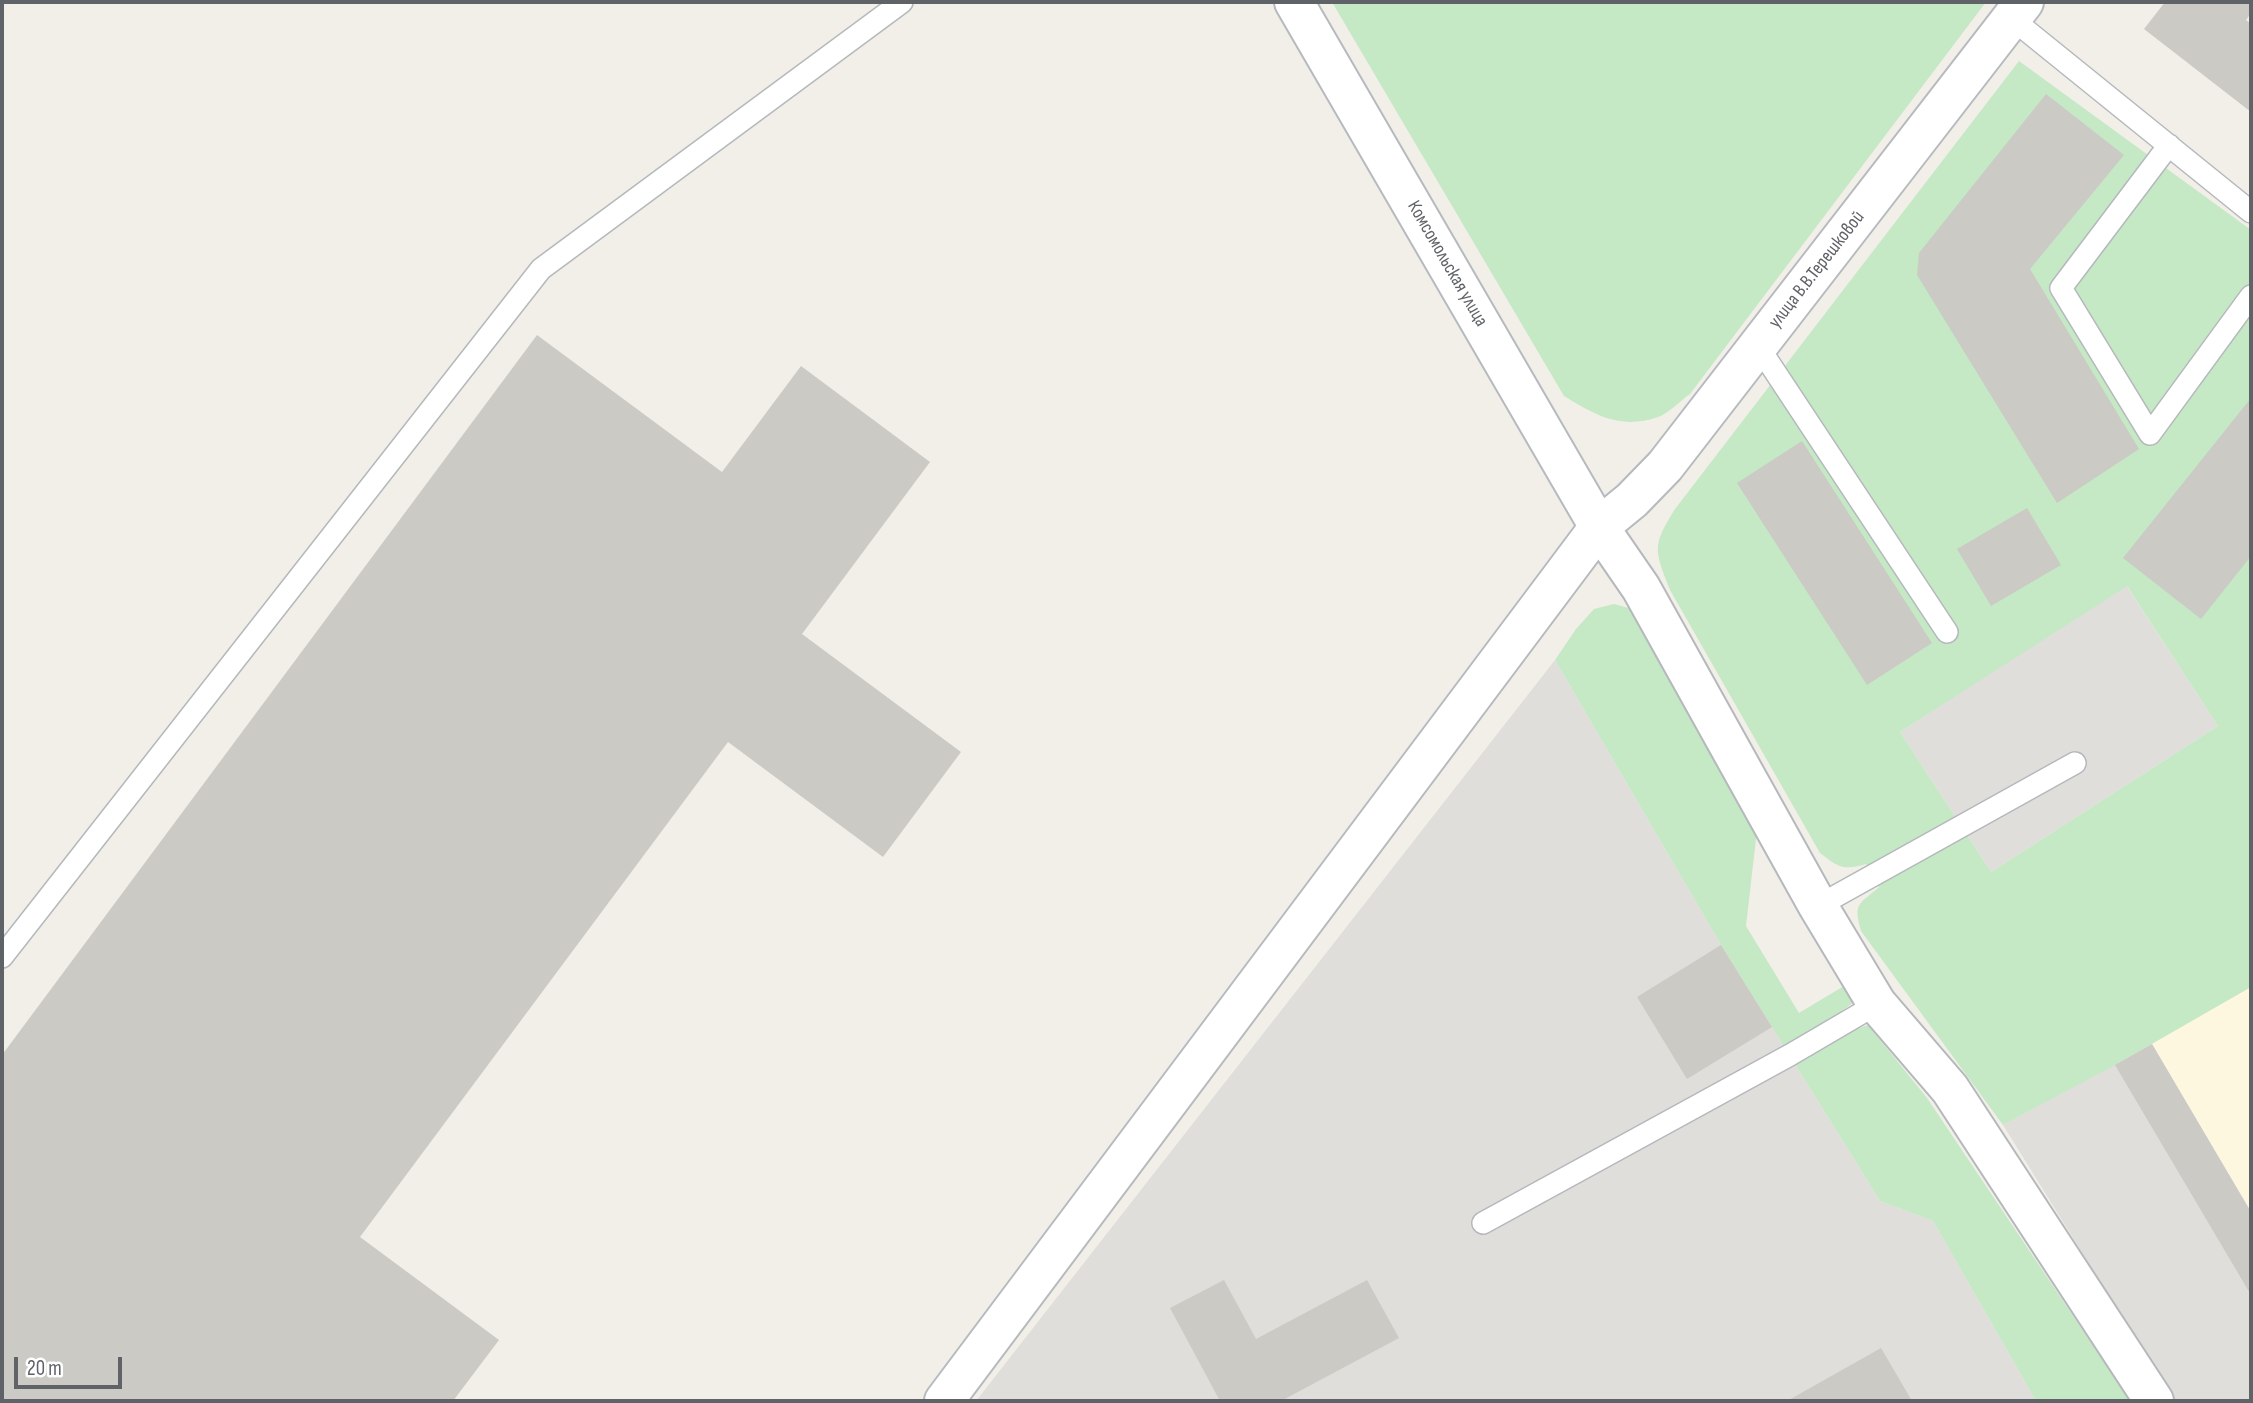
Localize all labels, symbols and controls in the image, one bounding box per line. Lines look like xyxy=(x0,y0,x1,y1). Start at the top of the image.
street label: Комсомольская улица xyxy=(1402,197,1492,331)
street label: улица В.В.Терешковой xyxy=(1764,207,1870,333)
scale bar xyxy=(18,1344,126,1388)
text: 20 m xyxy=(27,1356,62,1381)

